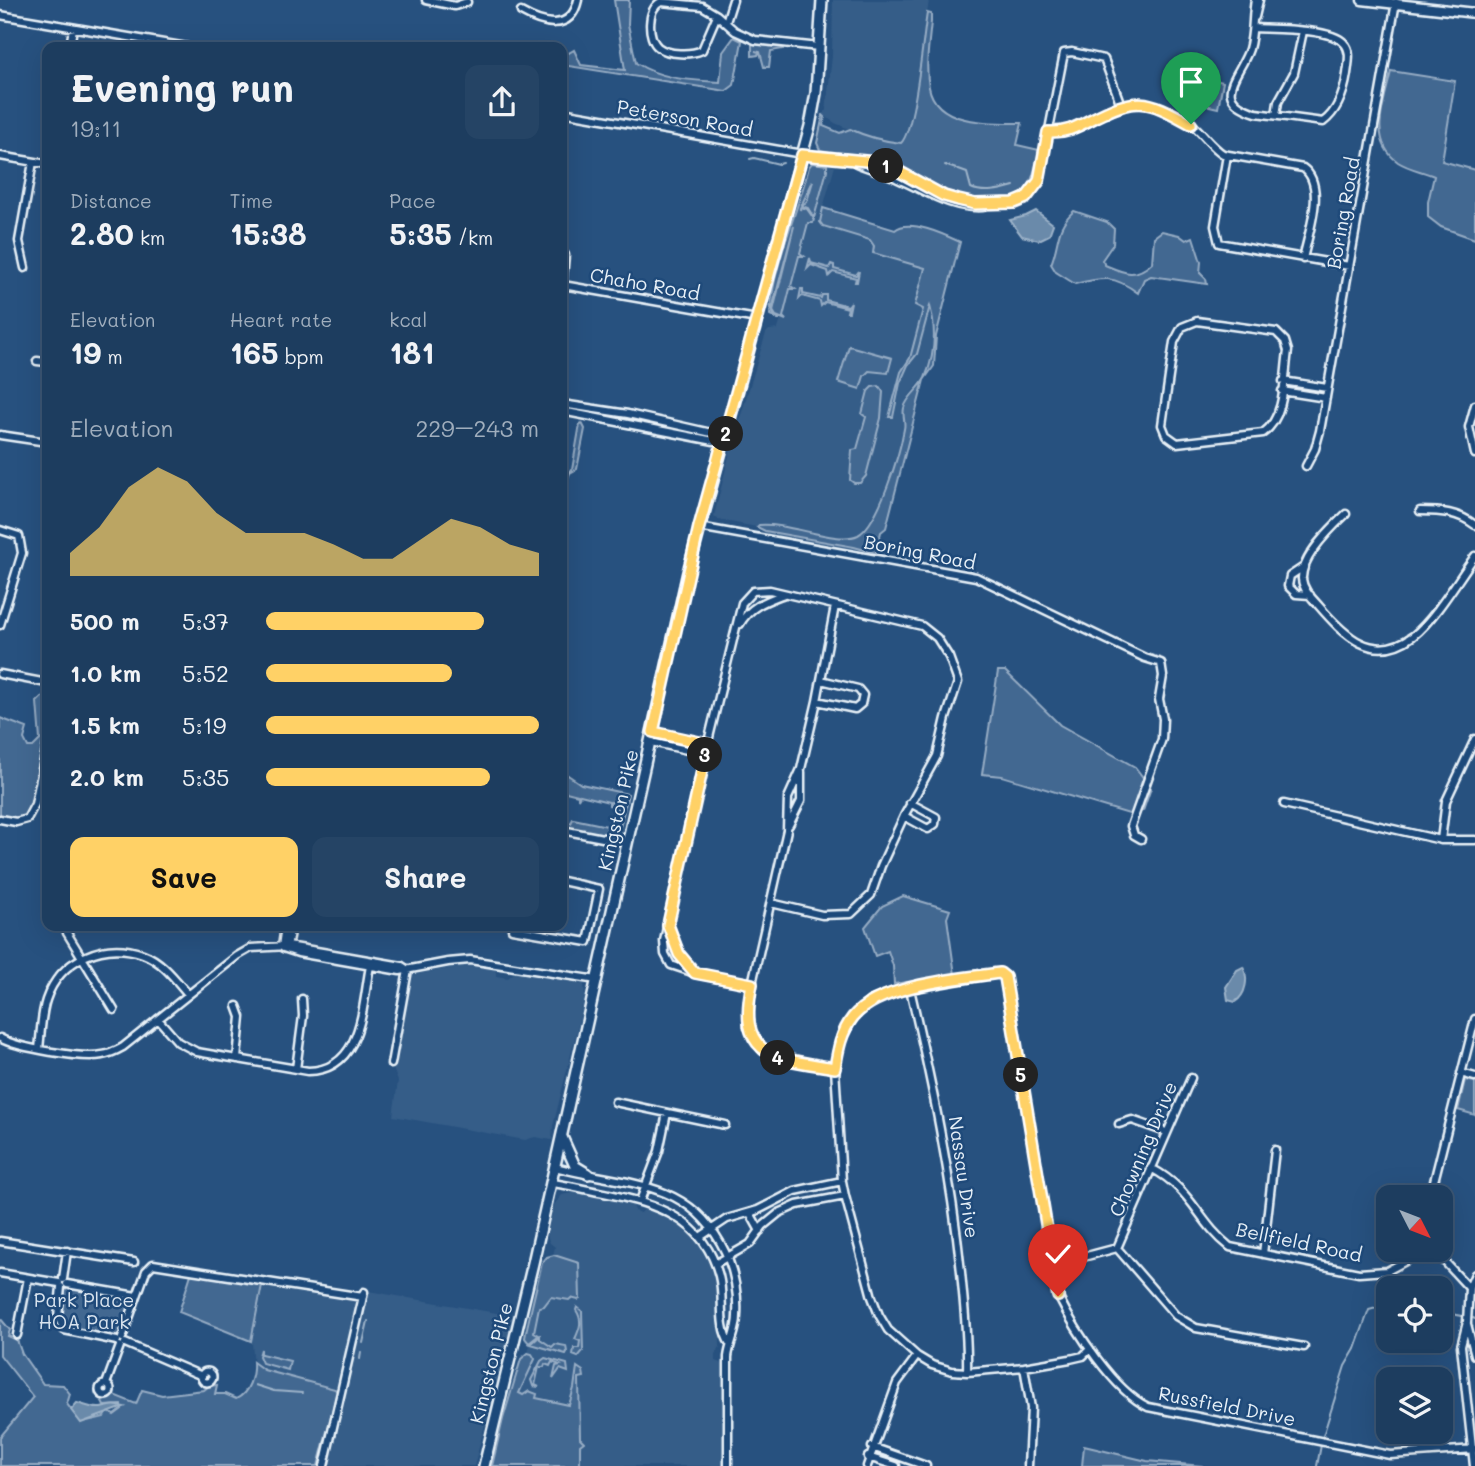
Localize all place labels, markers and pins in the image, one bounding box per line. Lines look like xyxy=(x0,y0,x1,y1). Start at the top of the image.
pin xyxy=(1161,52,1221,124)
pin: 1 xyxy=(868,148,903,184)
pin: 2 xyxy=(708,416,744,452)
pin: 3 xyxy=(688,738,722,772)
pin: 4 xyxy=(760,1040,796,1076)
pin: 5 xyxy=(1004,1058,1038,1092)
pin xyxy=(1028,1224,1088,1296)

